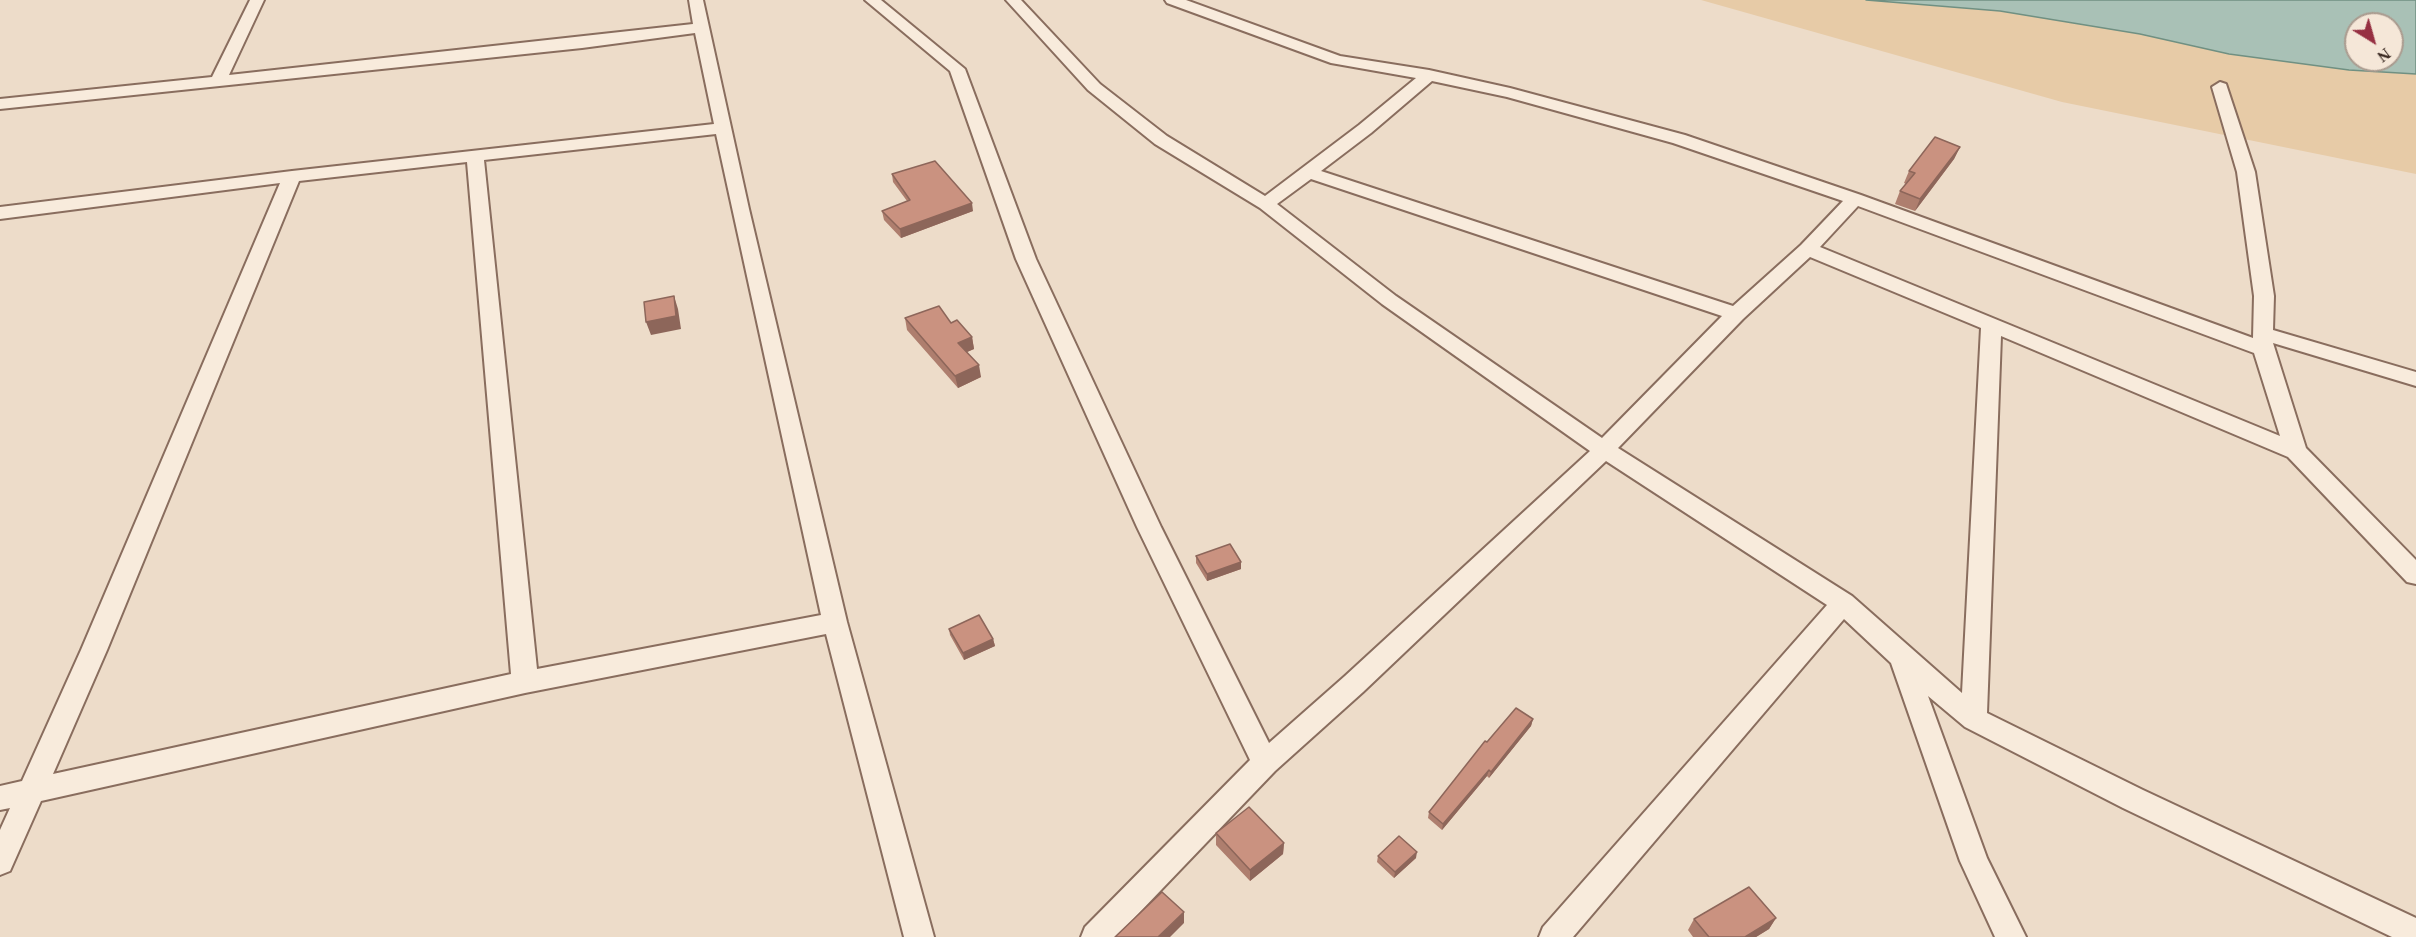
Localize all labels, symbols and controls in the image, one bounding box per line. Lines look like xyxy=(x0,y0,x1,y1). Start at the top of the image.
north arrow xyxy=(2344,12,2404,72)
text: N xyxy=(2374,45,2394,65)

